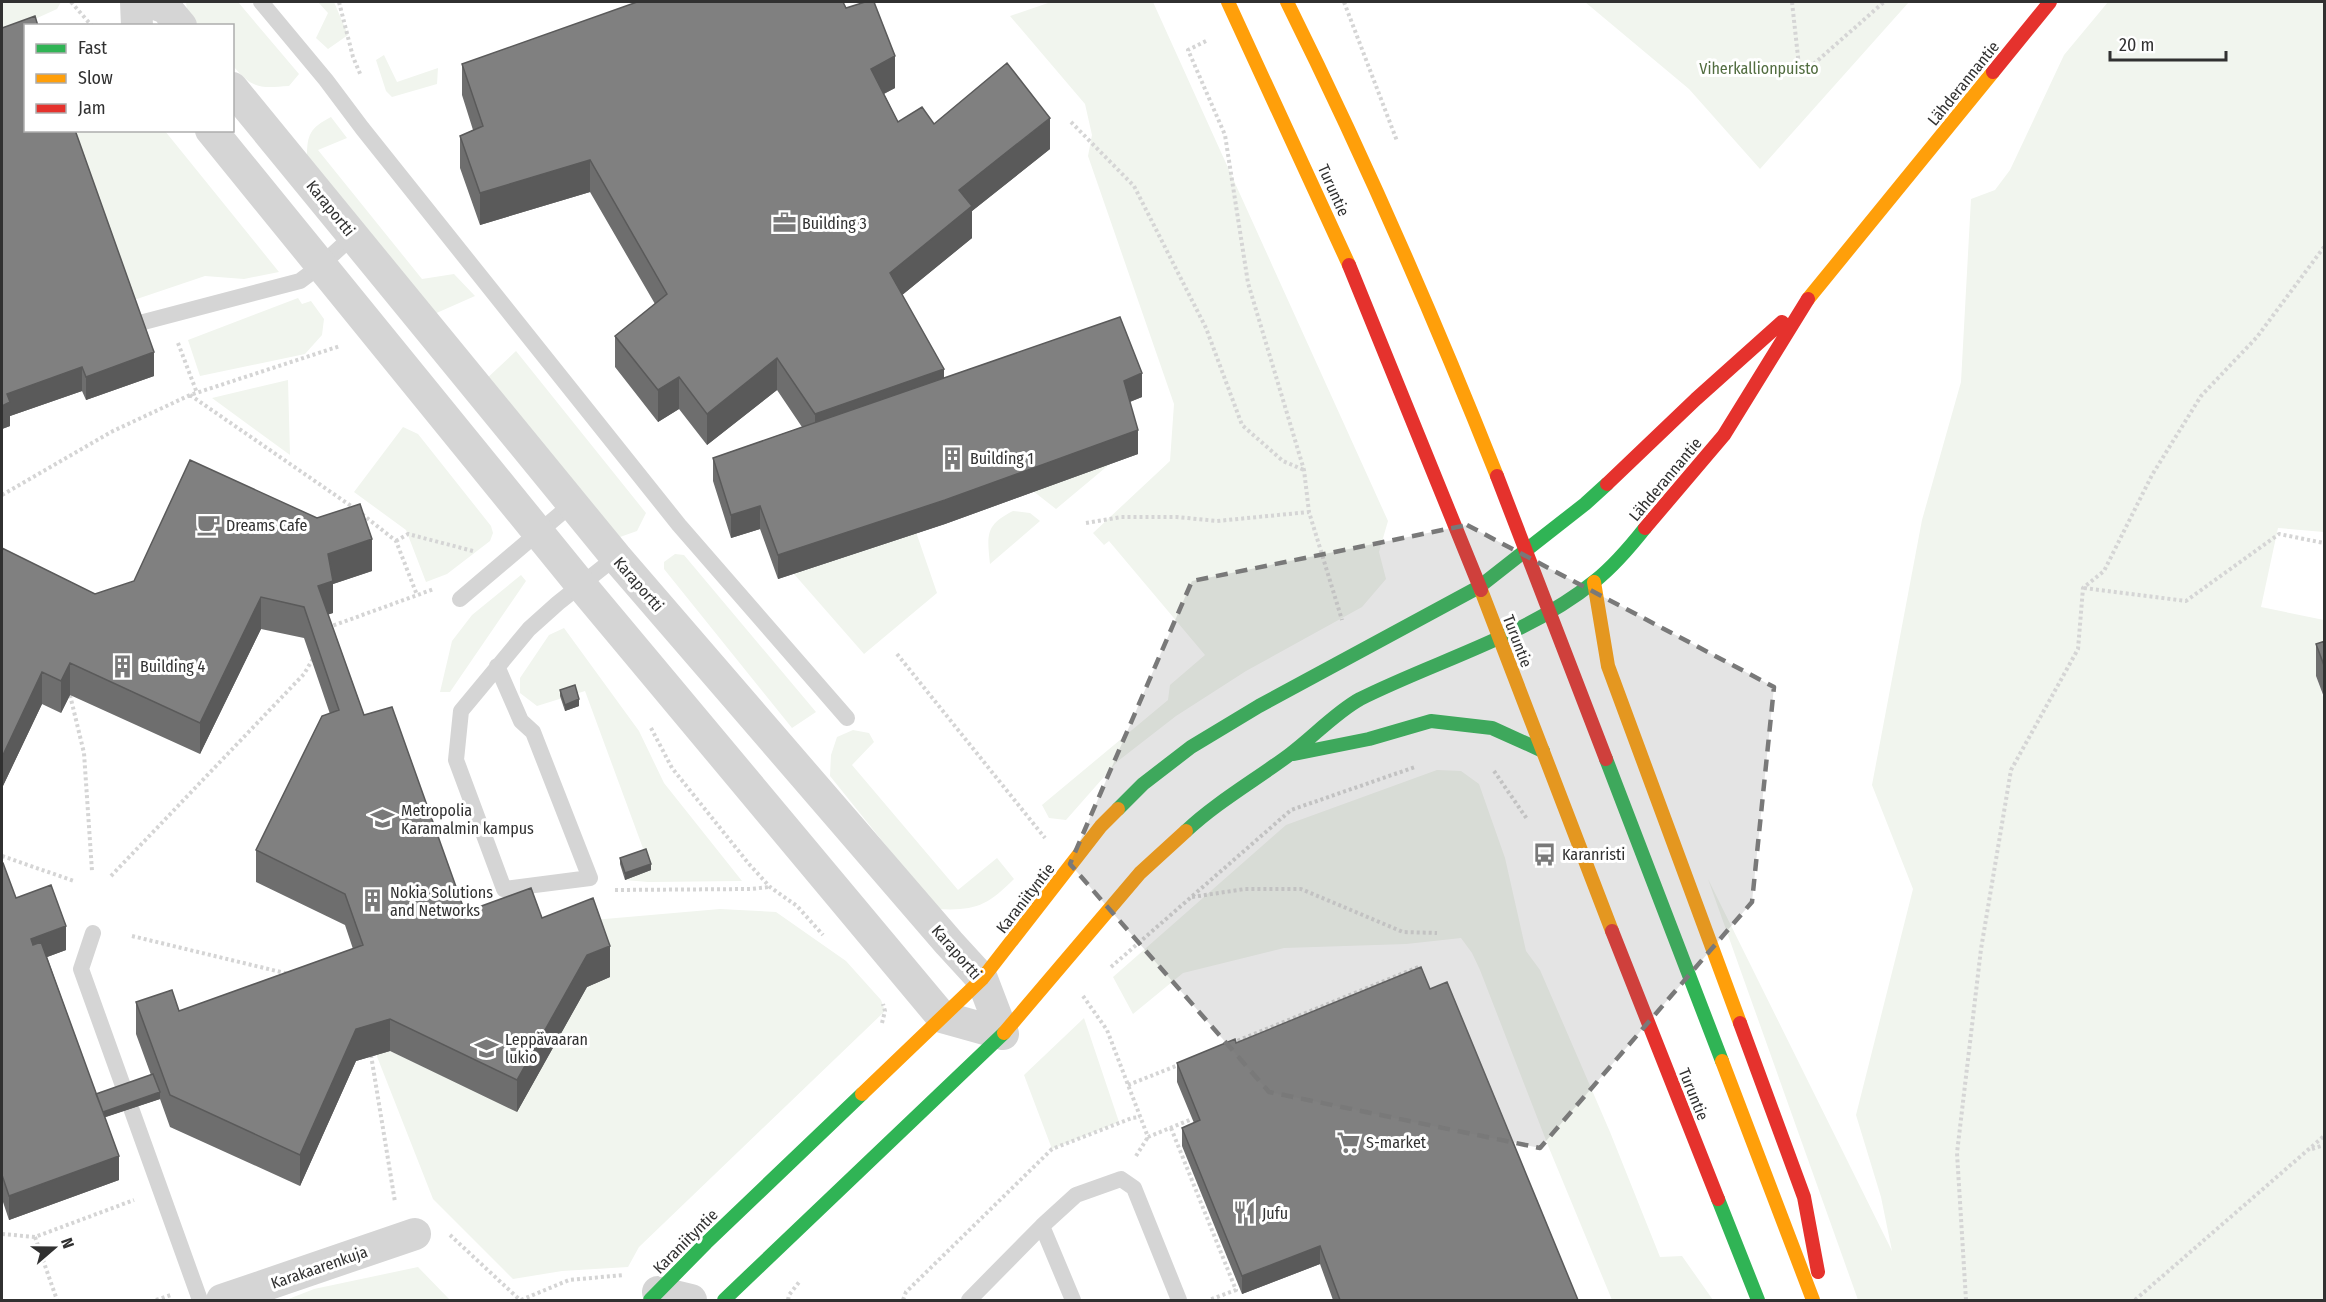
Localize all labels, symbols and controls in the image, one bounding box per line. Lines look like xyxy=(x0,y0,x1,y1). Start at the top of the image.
legend xyxy=(24,24,234,132)
scale bar xyxy=(2110,24,2226,62)
text: 20 m xyxy=(2119,34,2154,56)
text: Fast xyxy=(78,37,107,59)
street label: Lähderannantie xyxy=(1924,37,2003,129)
park label: Viherkallionpuisto xyxy=(1699,59,1819,78)
text: Slow xyxy=(78,67,113,89)
text: Jam xyxy=(78,97,106,119)
street label: Turuntie xyxy=(1314,161,1353,219)
street label: Karaportti xyxy=(302,177,359,240)
office icon: Building 3 xyxy=(771,210,797,236)
place label: Building 3 xyxy=(802,214,867,233)
street label: Lähderannantie xyxy=(1625,434,1706,525)
building icon: Building 1 xyxy=(939,445,965,471)
place label: Building 1 xyxy=(970,449,1034,468)
cafe icon: Dreams Cafe xyxy=(195,512,221,538)
place label: Dreams Cafe xyxy=(226,516,307,535)
street label: Karaportti xyxy=(610,553,667,616)
street label: Turuntie xyxy=(1499,612,1536,670)
building icon: Building 4 xyxy=(109,653,135,679)
place label: Building 4 xyxy=(140,657,206,676)
place label: Metropolia Karamalmin kampus xyxy=(401,801,534,838)
school or university icon: Metropolia Karamalmin kampus xyxy=(370,806,396,832)
bus stop icon: Karanristi xyxy=(1531,841,1557,867)
place label: Karanristi xyxy=(1562,845,1625,864)
street label: Karaniityntie xyxy=(992,859,1059,937)
place label: Nokia Solutions and Networks xyxy=(390,883,493,920)
building icon: Nokia Solutions and Networks xyxy=(359,888,385,914)
street label: Karaportti xyxy=(928,921,985,984)
place label: Leppävaaran lukio xyxy=(505,1030,588,1067)
school or university icon: Leppävaaran lukio xyxy=(474,1035,500,1061)
street label: Turuntie xyxy=(1674,1065,1713,1123)
supermarket icon: S-market xyxy=(1335,1129,1361,1155)
place label: S-market xyxy=(1366,1133,1427,1152)
restaurant icon: Jufu xyxy=(1231,1200,1257,1226)
place label: Jufu xyxy=(1262,1204,1288,1223)
street label: Karaniityntie xyxy=(649,1205,722,1278)
north arrow xyxy=(24,1218,84,1278)
text: N xyxy=(57,1235,78,1251)
street label: Karakaarenkuja xyxy=(268,1242,370,1293)

